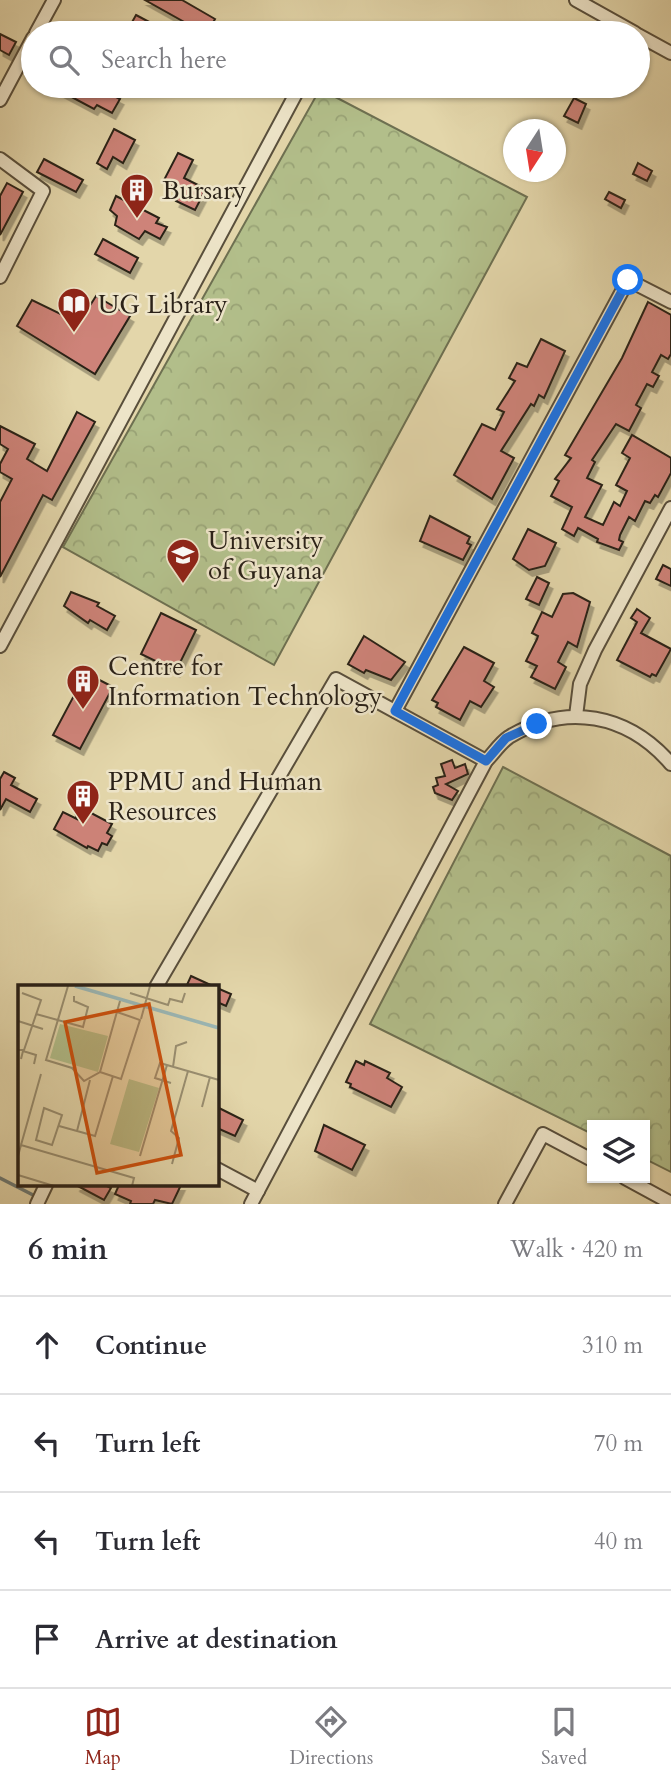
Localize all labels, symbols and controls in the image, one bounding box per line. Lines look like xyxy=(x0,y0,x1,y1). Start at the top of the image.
search box xyxy=(21,21,650,98)
icon: search xyxy=(45,41,83,79)
text: Search here xyxy=(101,42,227,77)
north arrow xyxy=(503,119,566,182)
building icon: Bursary xyxy=(118,171,156,220)
place label: Bursary xyxy=(162,173,247,208)
route start xyxy=(612,264,643,295)
library icon: UG Library xyxy=(55,285,93,334)
place label: UG Library xyxy=(98,287,228,322)
place label: University of Guyana xyxy=(208,523,324,588)
school or university icon: University of Guyana xyxy=(164,536,202,585)
place label: Centre for Information Technology xyxy=(108,649,383,714)
building icon: Centre for Information Technology xyxy=(64,662,102,711)
route end xyxy=(521,708,552,739)
place label: PPMU and Human Resources xyxy=(108,764,323,829)
building icon: PPMU and Human Resources xyxy=(64,777,102,826)
inset map xyxy=(18,985,219,1186)
map controls xyxy=(587,1120,650,1183)
button: layers xyxy=(587,1120,650,1183)
text: 6 min xyxy=(28,1229,108,1270)
text: Walk · 420 m xyxy=(510,1234,643,1265)
icon: ahead xyxy=(28,1326,66,1364)
text: Continue xyxy=(95,1328,207,1363)
text: 310 m xyxy=(582,1330,643,1361)
icon: left xyxy=(28,1424,66,1462)
text: Turn left xyxy=(95,1426,200,1461)
text: 70 m xyxy=(594,1428,643,1459)
icon: left xyxy=(28,1522,66,1560)
text: Turn left xyxy=(95,1524,200,1559)
text: 40 m xyxy=(594,1526,643,1557)
icon: arrive xyxy=(28,1620,66,1658)
text: Arrive at destination xyxy=(95,1622,338,1657)
tab: Map xyxy=(84,1703,122,1771)
tab: Directions xyxy=(290,1703,373,1771)
tab: Saved xyxy=(541,1703,587,1771)

